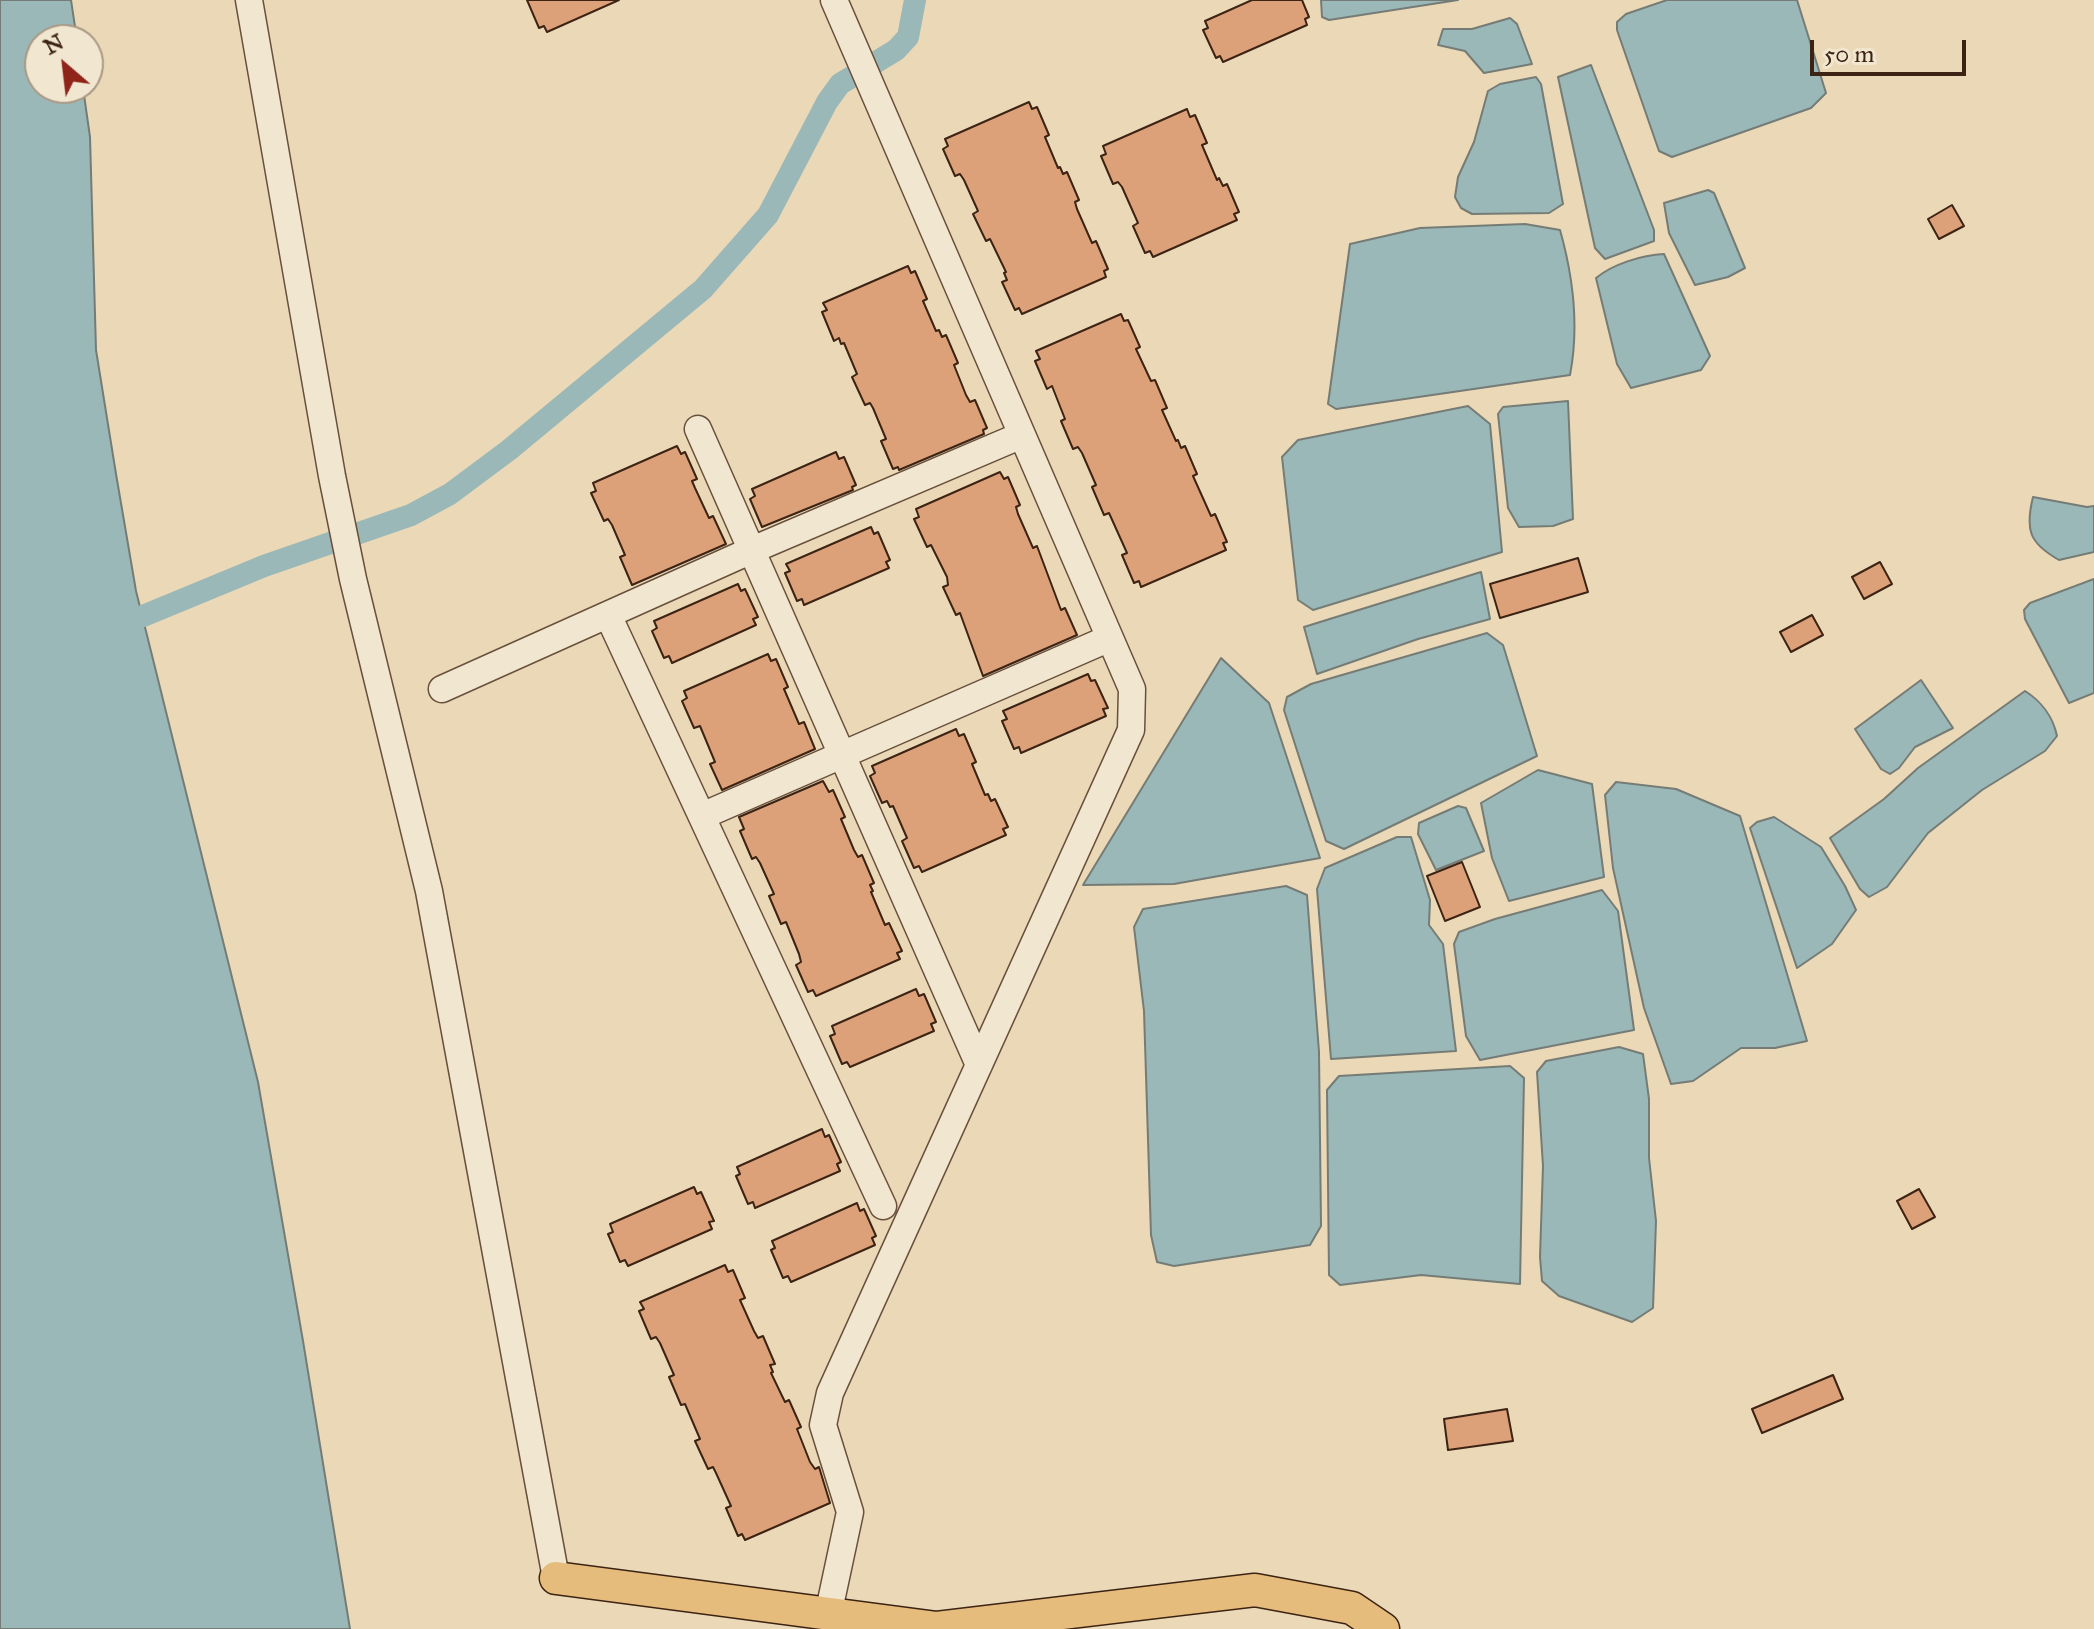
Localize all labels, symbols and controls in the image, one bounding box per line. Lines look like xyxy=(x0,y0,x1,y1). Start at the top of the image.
north arrow xyxy=(24,24,104,104)
scale bar xyxy=(1814,24,1970,74)
text: N xyxy=(39,28,68,60)
text: 50 m xyxy=(1824,39,1874,69)

